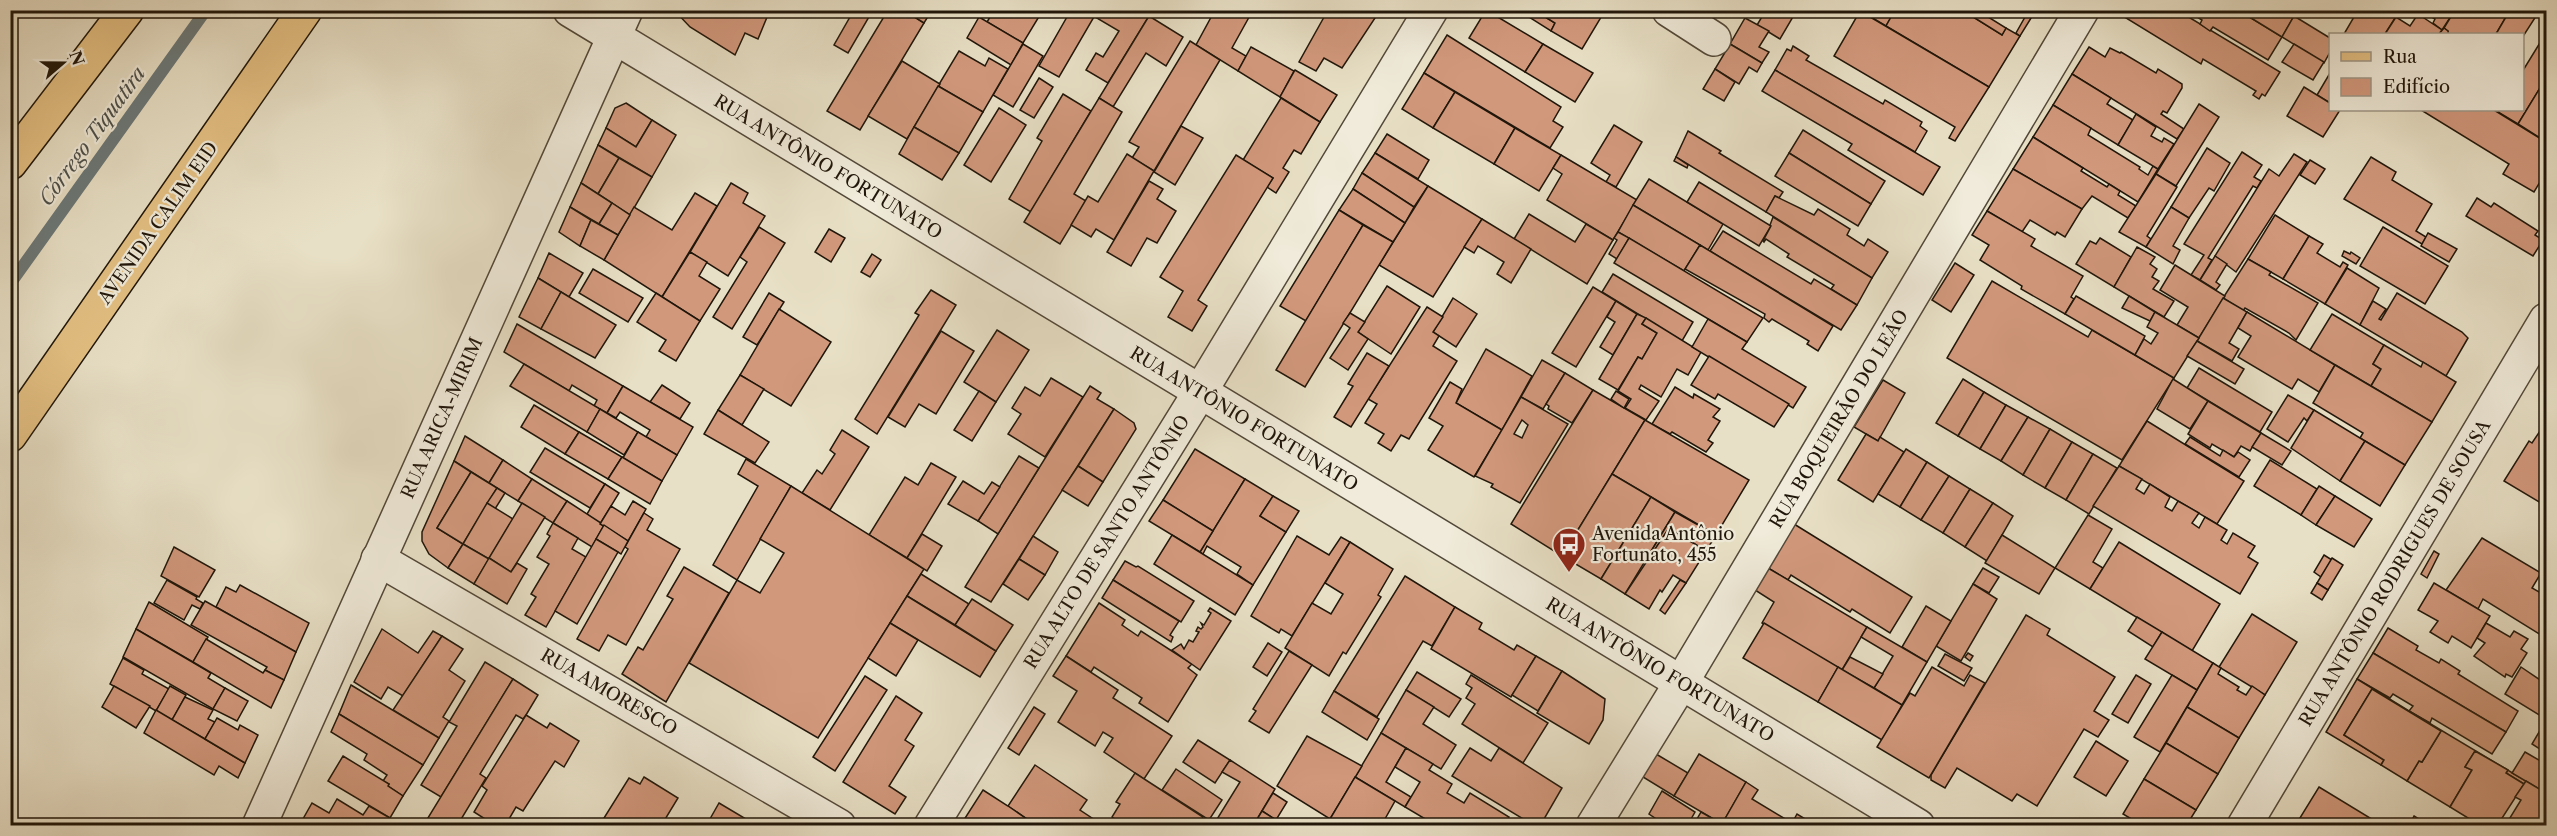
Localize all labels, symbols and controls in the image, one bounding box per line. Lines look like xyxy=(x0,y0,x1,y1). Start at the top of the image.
north arrow xyxy=(33,33,93,93)
legend xyxy=(2329,33,2524,111)
text: Rua xyxy=(2383,46,2417,68)
text: N xyxy=(65,48,89,68)
water label: Córrego Tiquatira xyxy=(34,62,150,210)
text: Edifício xyxy=(2383,76,2450,98)
street label: RUA ANTÔNIO FORTUNATO xyxy=(710,89,947,244)
street label: AVENIDA CALIM EID xyxy=(93,138,222,309)
street label: RUA BOQUEIRÃO DO LEÃO xyxy=(1763,305,1913,532)
street label: RUA ARICA-MIRIM xyxy=(397,334,487,502)
street label: RUA ANTÔNIO FORTUNATO xyxy=(1126,341,1363,496)
street label: RUA ALTO DE SANTO ANTÔNIO xyxy=(1019,410,1195,673)
street label: RUA ANTÔNIO RODRIGUES DE SOUSA xyxy=(2294,415,2496,730)
place label: Avenida Antônio Fortunato, 455 xyxy=(1591,523,1734,566)
bus stop icon: Avenida Antônio Fortunato, 455 xyxy=(1551,526,1587,573)
street label: RUA ANTÔNIO FORTUNATO xyxy=(1542,592,1779,747)
street label: RUA AMORESCO xyxy=(537,644,681,740)

